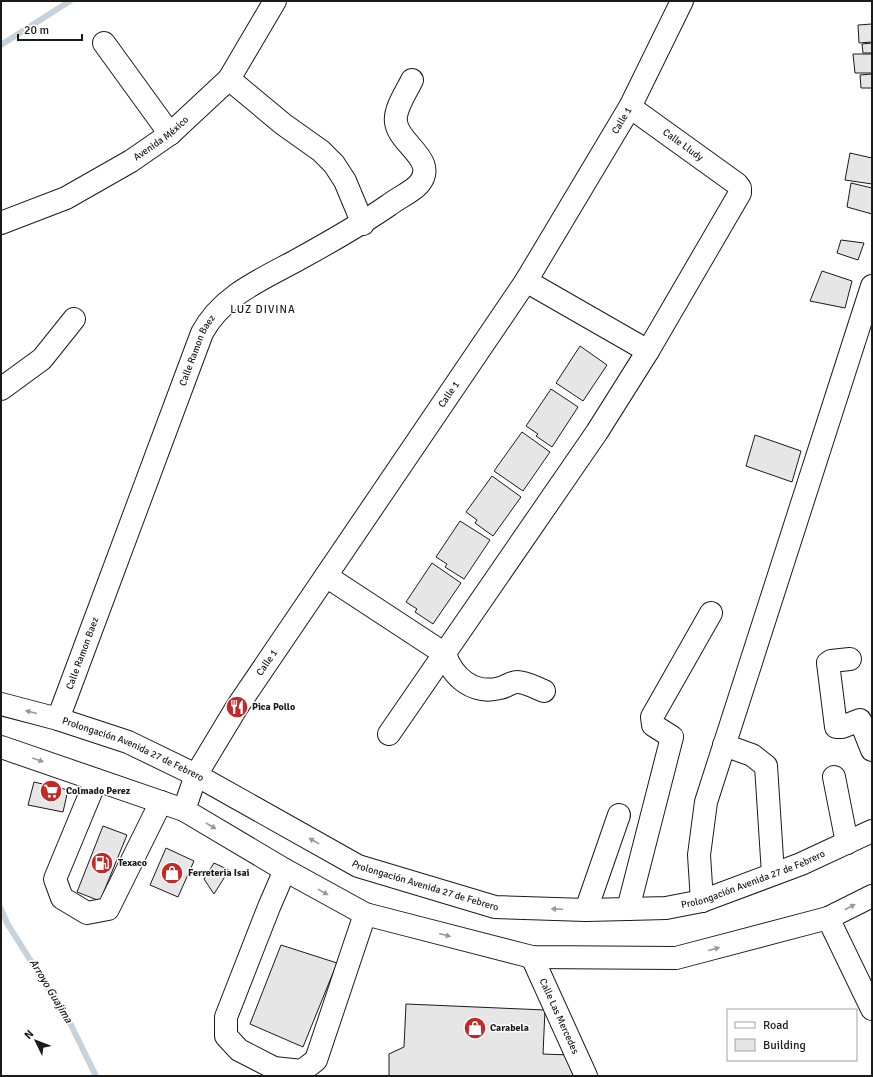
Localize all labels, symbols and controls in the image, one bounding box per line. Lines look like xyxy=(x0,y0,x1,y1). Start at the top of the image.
scale bar xyxy=(18,16,82,42)
text: 20 m xyxy=(24,23,49,38)
street label: Calle 1 xyxy=(609,105,635,136)
street label: Avenida México xyxy=(131,114,191,163)
street label: Calle Lludy xyxy=(660,126,706,164)
district label: LUZ DIVINA xyxy=(230,303,296,316)
street label: Calle Ramon Baez xyxy=(177,312,218,388)
street label: Calle 1 xyxy=(436,379,462,410)
street label: Calle Ramon Baez xyxy=(63,615,102,691)
street label: Calle 1 xyxy=(254,647,280,678)
restaurant icon: Pica Pollo xyxy=(224,694,250,720)
place label: Pica Pollo xyxy=(252,701,295,713)
one-way arrow xyxy=(25,709,37,715)
street label: Prolongación Avenida 27 de Febrero xyxy=(61,715,206,784)
one-way arrow xyxy=(32,757,44,763)
supermarket icon: Colmado Perez xyxy=(38,778,64,804)
place label: Colmado Perez xyxy=(66,785,131,797)
one-way arrow xyxy=(205,823,217,830)
one-way arrow xyxy=(308,838,320,845)
street label: Prolongación Avenida 27 de Febrero xyxy=(680,848,827,911)
fuel station icon: Texaco xyxy=(89,850,115,876)
place label: Texaco xyxy=(118,857,147,869)
street label: Prolongación Avenida 27 de Febrero xyxy=(350,858,499,913)
shop icon: Ferreteria Isai xyxy=(159,860,185,886)
place label: Ferreteria Isai xyxy=(188,867,250,879)
one-way arrow xyxy=(318,888,329,895)
one-way arrow xyxy=(844,904,856,910)
one-way arrow xyxy=(550,906,563,912)
one-way arrow xyxy=(439,933,451,939)
one-way arrow xyxy=(708,945,720,951)
water label: Arroyo Guajima xyxy=(27,957,75,1026)
street label: Calle Las Mercedes xyxy=(537,976,581,1056)
legend xyxy=(727,1009,857,1061)
shop icon: Carabela xyxy=(462,1015,488,1041)
text: Road xyxy=(763,1018,789,1033)
north arrow xyxy=(16,1021,56,1061)
place label: Carabela xyxy=(490,1022,529,1034)
text: N xyxy=(22,1027,36,1042)
text: Building xyxy=(763,1038,806,1053)

